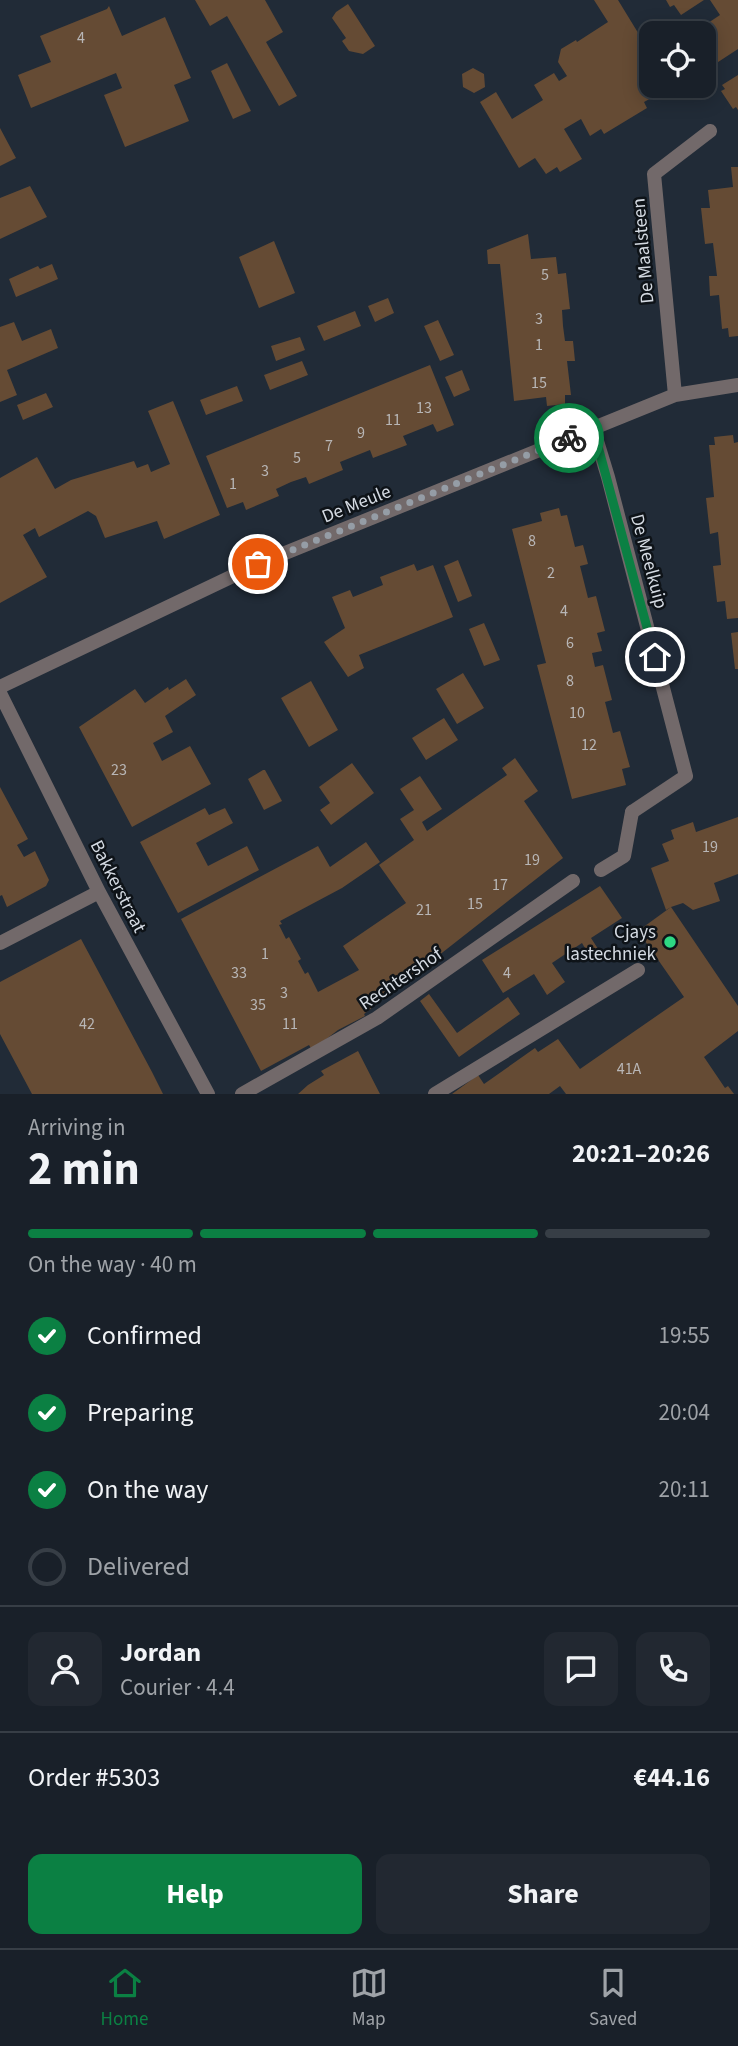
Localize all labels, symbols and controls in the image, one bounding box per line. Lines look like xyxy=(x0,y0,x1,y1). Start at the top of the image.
map controls xyxy=(639,21,716,98)
button: locate xyxy=(639,21,716,98)
house number: 4 xyxy=(77,27,85,49)
street label: De Maalsteen xyxy=(625,197,662,305)
house number: 5 xyxy=(541,264,549,286)
house number: 3 xyxy=(535,308,543,330)
house number: 1 xyxy=(535,334,543,356)
house number: 15 xyxy=(531,372,547,394)
house number: 13 xyxy=(416,397,432,419)
courier xyxy=(534,403,604,473)
house number: 11 xyxy=(385,409,401,431)
icon: bike xyxy=(550,419,588,457)
house number: 9 xyxy=(357,422,365,444)
house number: 7 xyxy=(325,435,333,457)
house number: 5 xyxy=(293,447,301,469)
house number: 3 xyxy=(261,460,269,482)
house number: 1 xyxy=(229,473,237,495)
street label: De Meule xyxy=(318,478,395,531)
street label: De Meelkuip xyxy=(623,511,674,612)
house number: 8 xyxy=(528,530,536,552)
pin xyxy=(228,534,288,594)
icon: bag xyxy=(239,545,277,583)
house number: 2 xyxy=(547,562,555,584)
house number: 4 xyxy=(560,600,568,622)
pin xyxy=(625,627,685,687)
house number: 6 xyxy=(566,632,574,654)
icon: home xyxy=(636,638,674,676)
house number: 8 xyxy=(566,670,574,692)
house number: 10 xyxy=(569,702,585,724)
house number: 12 xyxy=(581,734,597,756)
house number: 23 xyxy=(111,759,127,781)
street label: Bakkerstraat xyxy=(83,836,153,938)
house number: 19 xyxy=(702,836,718,858)
house number: 19 xyxy=(524,849,540,871)
house number: 17 xyxy=(492,874,508,896)
house number: 15 xyxy=(467,893,483,915)
house number: 21 xyxy=(416,899,432,921)
place label: Cjays lastechniek xyxy=(566,919,657,968)
marker: Cjays lastechniek xyxy=(662,934,678,950)
street label: Rechtershof xyxy=(354,941,449,1017)
house number: 1 xyxy=(261,943,269,965)
house number: 33 xyxy=(231,962,247,984)
house number: 4 xyxy=(503,962,511,984)
house number: 3 xyxy=(280,982,288,1004)
house number: 35 xyxy=(250,994,266,1016)
house number: 42 xyxy=(79,1013,95,1035)
house number: 11 xyxy=(282,1013,298,1035)
house number: 41A xyxy=(617,1058,642,1080)
text: Arriving in xyxy=(28,1111,126,1144)
text: 20:21–20:26 xyxy=(572,1135,710,1172)
text: 2 min xyxy=(28,1137,140,1202)
text: On the way · 40 m xyxy=(28,1248,197,1281)
icon: check xyxy=(28,1317,66,1355)
text: Confirmed xyxy=(87,1317,202,1354)
text: 19:55 xyxy=(659,1319,710,1352)
icon: check xyxy=(28,1394,66,1432)
text: Preparing xyxy=(87,1394,193,1431)
text: 20:04 xyxy=(659,1396,710,1429)
icon: check xyxy=(28,1471,66,1509)
text: On the way xyxy=(87,1471,208,1508)
text: 20:11 xyxy=(659,1473,710,1506)
text: Delivered xyxy=(87,1548,190,1585)
button: person xyxy=(28,1632,102,1706)
button: chat xyxy=(544,1632,618,1706)
button: phone xyxy=(636,1632,710,1706)
text: Jordan xyxy=(120,1634,201,1671)
text: Courier · 4.4 xyxy=(120,1671,235,1704)
text: Order #5303 xyxy=(28,1759,160,1796)
text: €44.16 xyxy=(634,1759,710,1796)
button: Help xyxy=(28,1854,362,1934)
button: Share xyxy=(376,1854,710,1934)
tab: Home xyxy=(101,1964,148,2033)
tab: Map xyxy=(350,1964,388,2033)
tab: Saved xyxy=(589,1964,637,2033)

